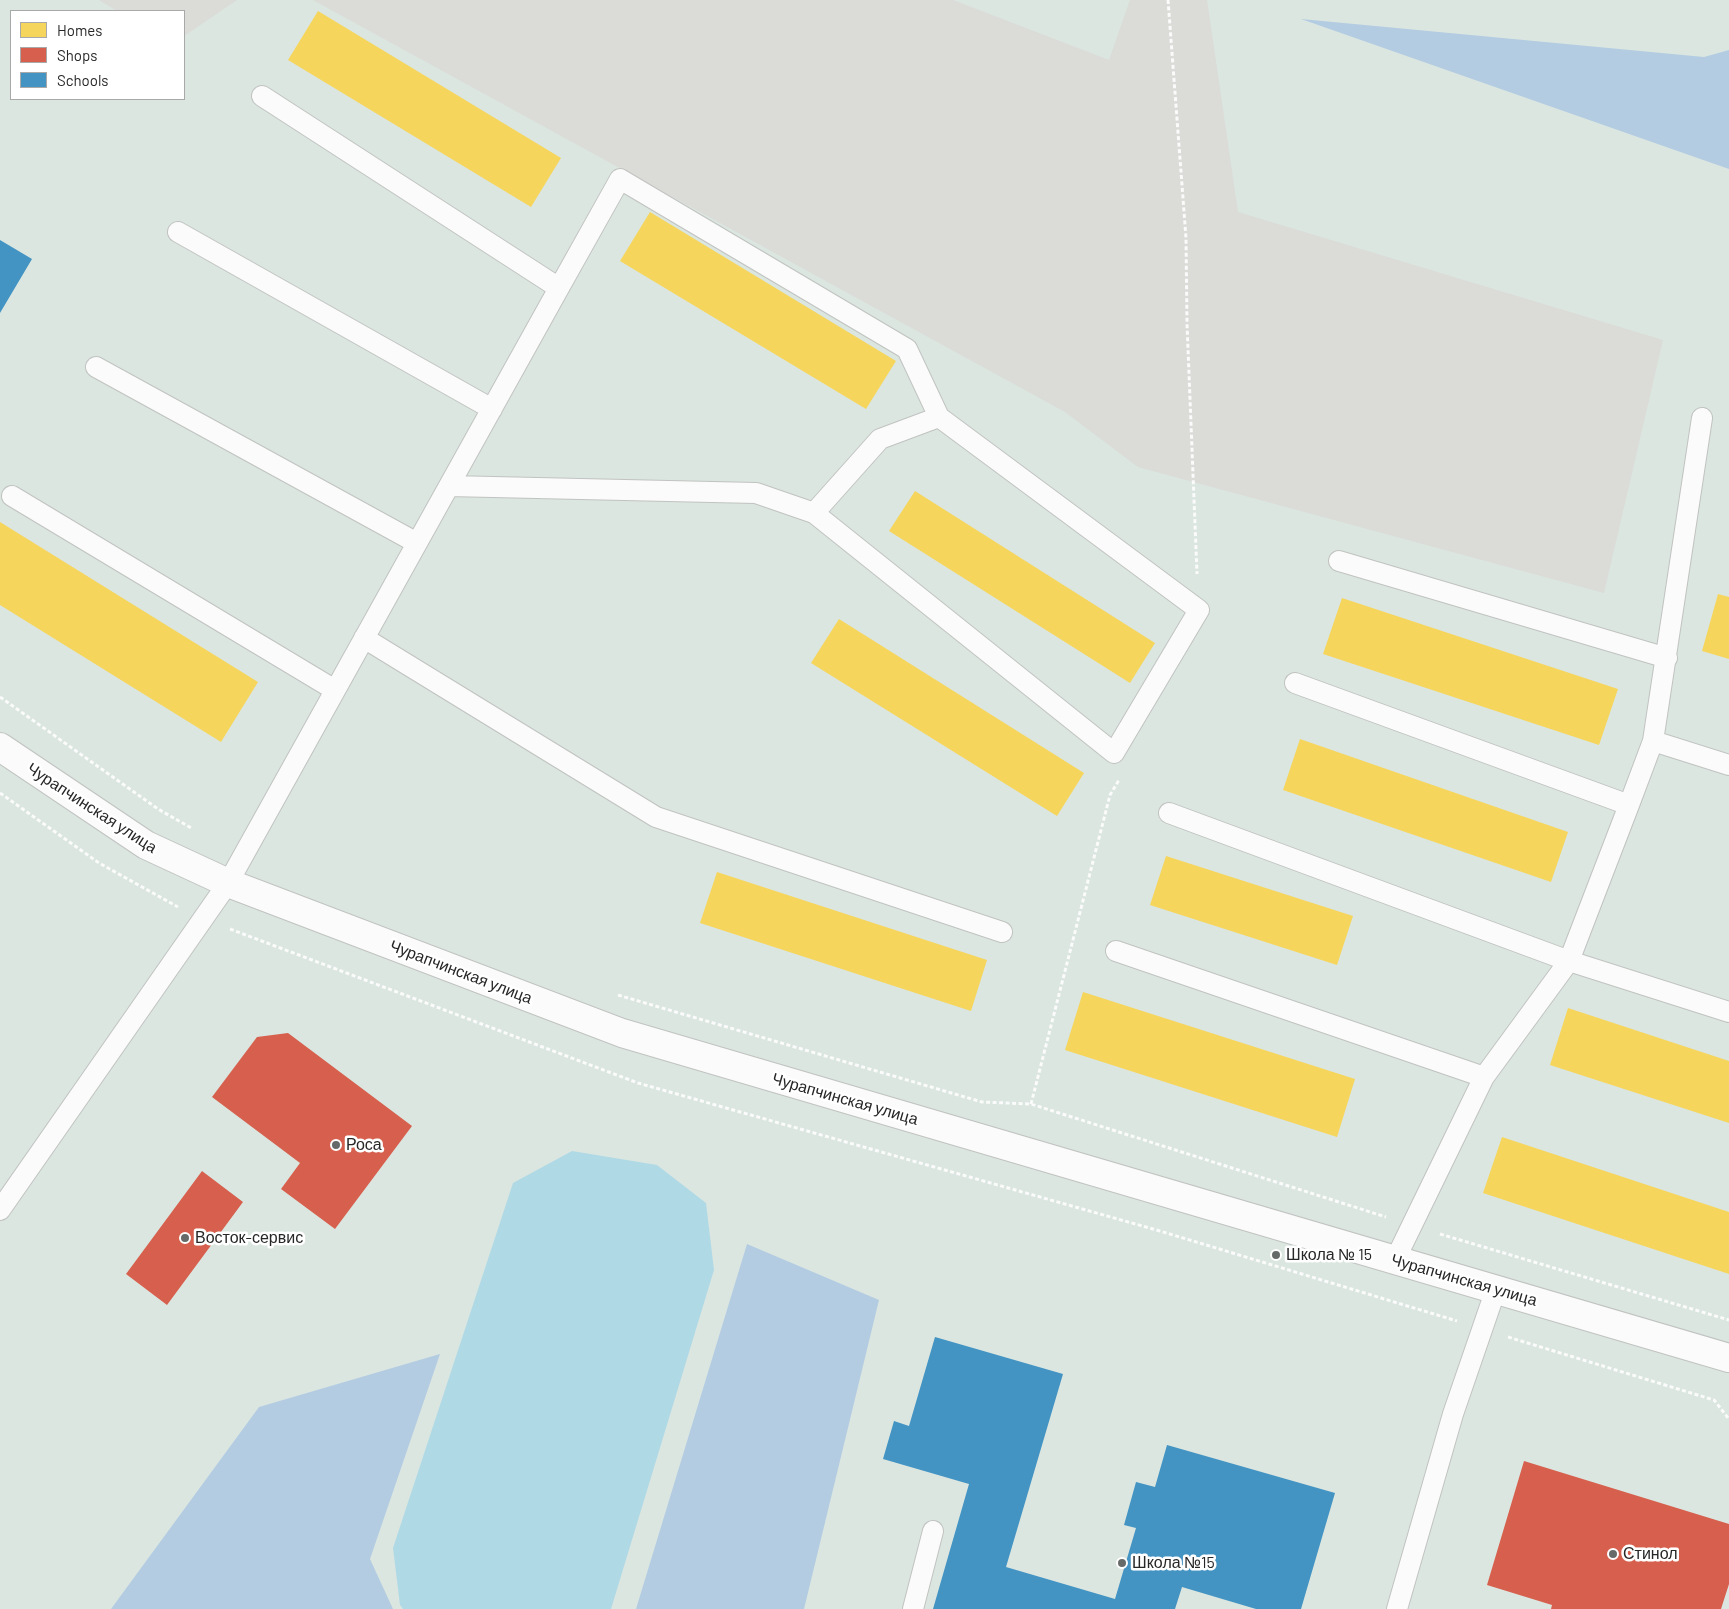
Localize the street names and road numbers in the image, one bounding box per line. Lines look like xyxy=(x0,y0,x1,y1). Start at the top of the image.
street label: Чурапчинская улица xyxy=(23,759,161,857)
street label: Чурапчинская улица xyxy=(387,936,535,1008)
street label: Чурапчинская улица xyxy=(770,1069,920,1129)
street label: Чурапчинская улица xyxy=(1389,1250,1539,1310)

